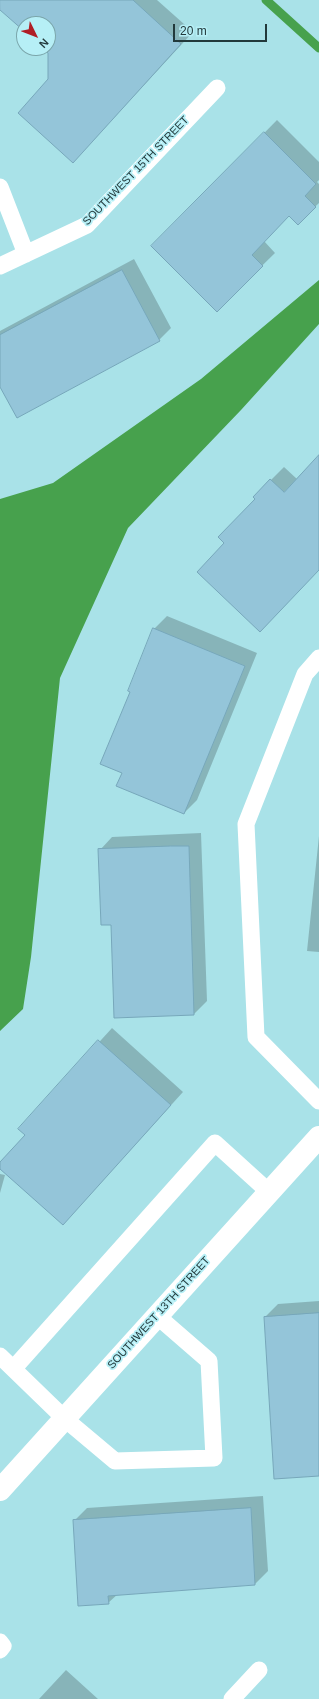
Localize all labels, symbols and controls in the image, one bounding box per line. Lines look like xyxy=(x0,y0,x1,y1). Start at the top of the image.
north arrow xyxy=(16,16,56,56)
scale bar xyxy=(175,16,269,42)
text: 20 m xyxy=(180,24,207,38)
text: N xyxy=(37,36,51,50)
street label: SOUTHWEST 15TH STREET xyxy=(80,114,192,228)
street label: SOUTHWEST 13TH STREET xyxy=(105,1254,213,1372)

